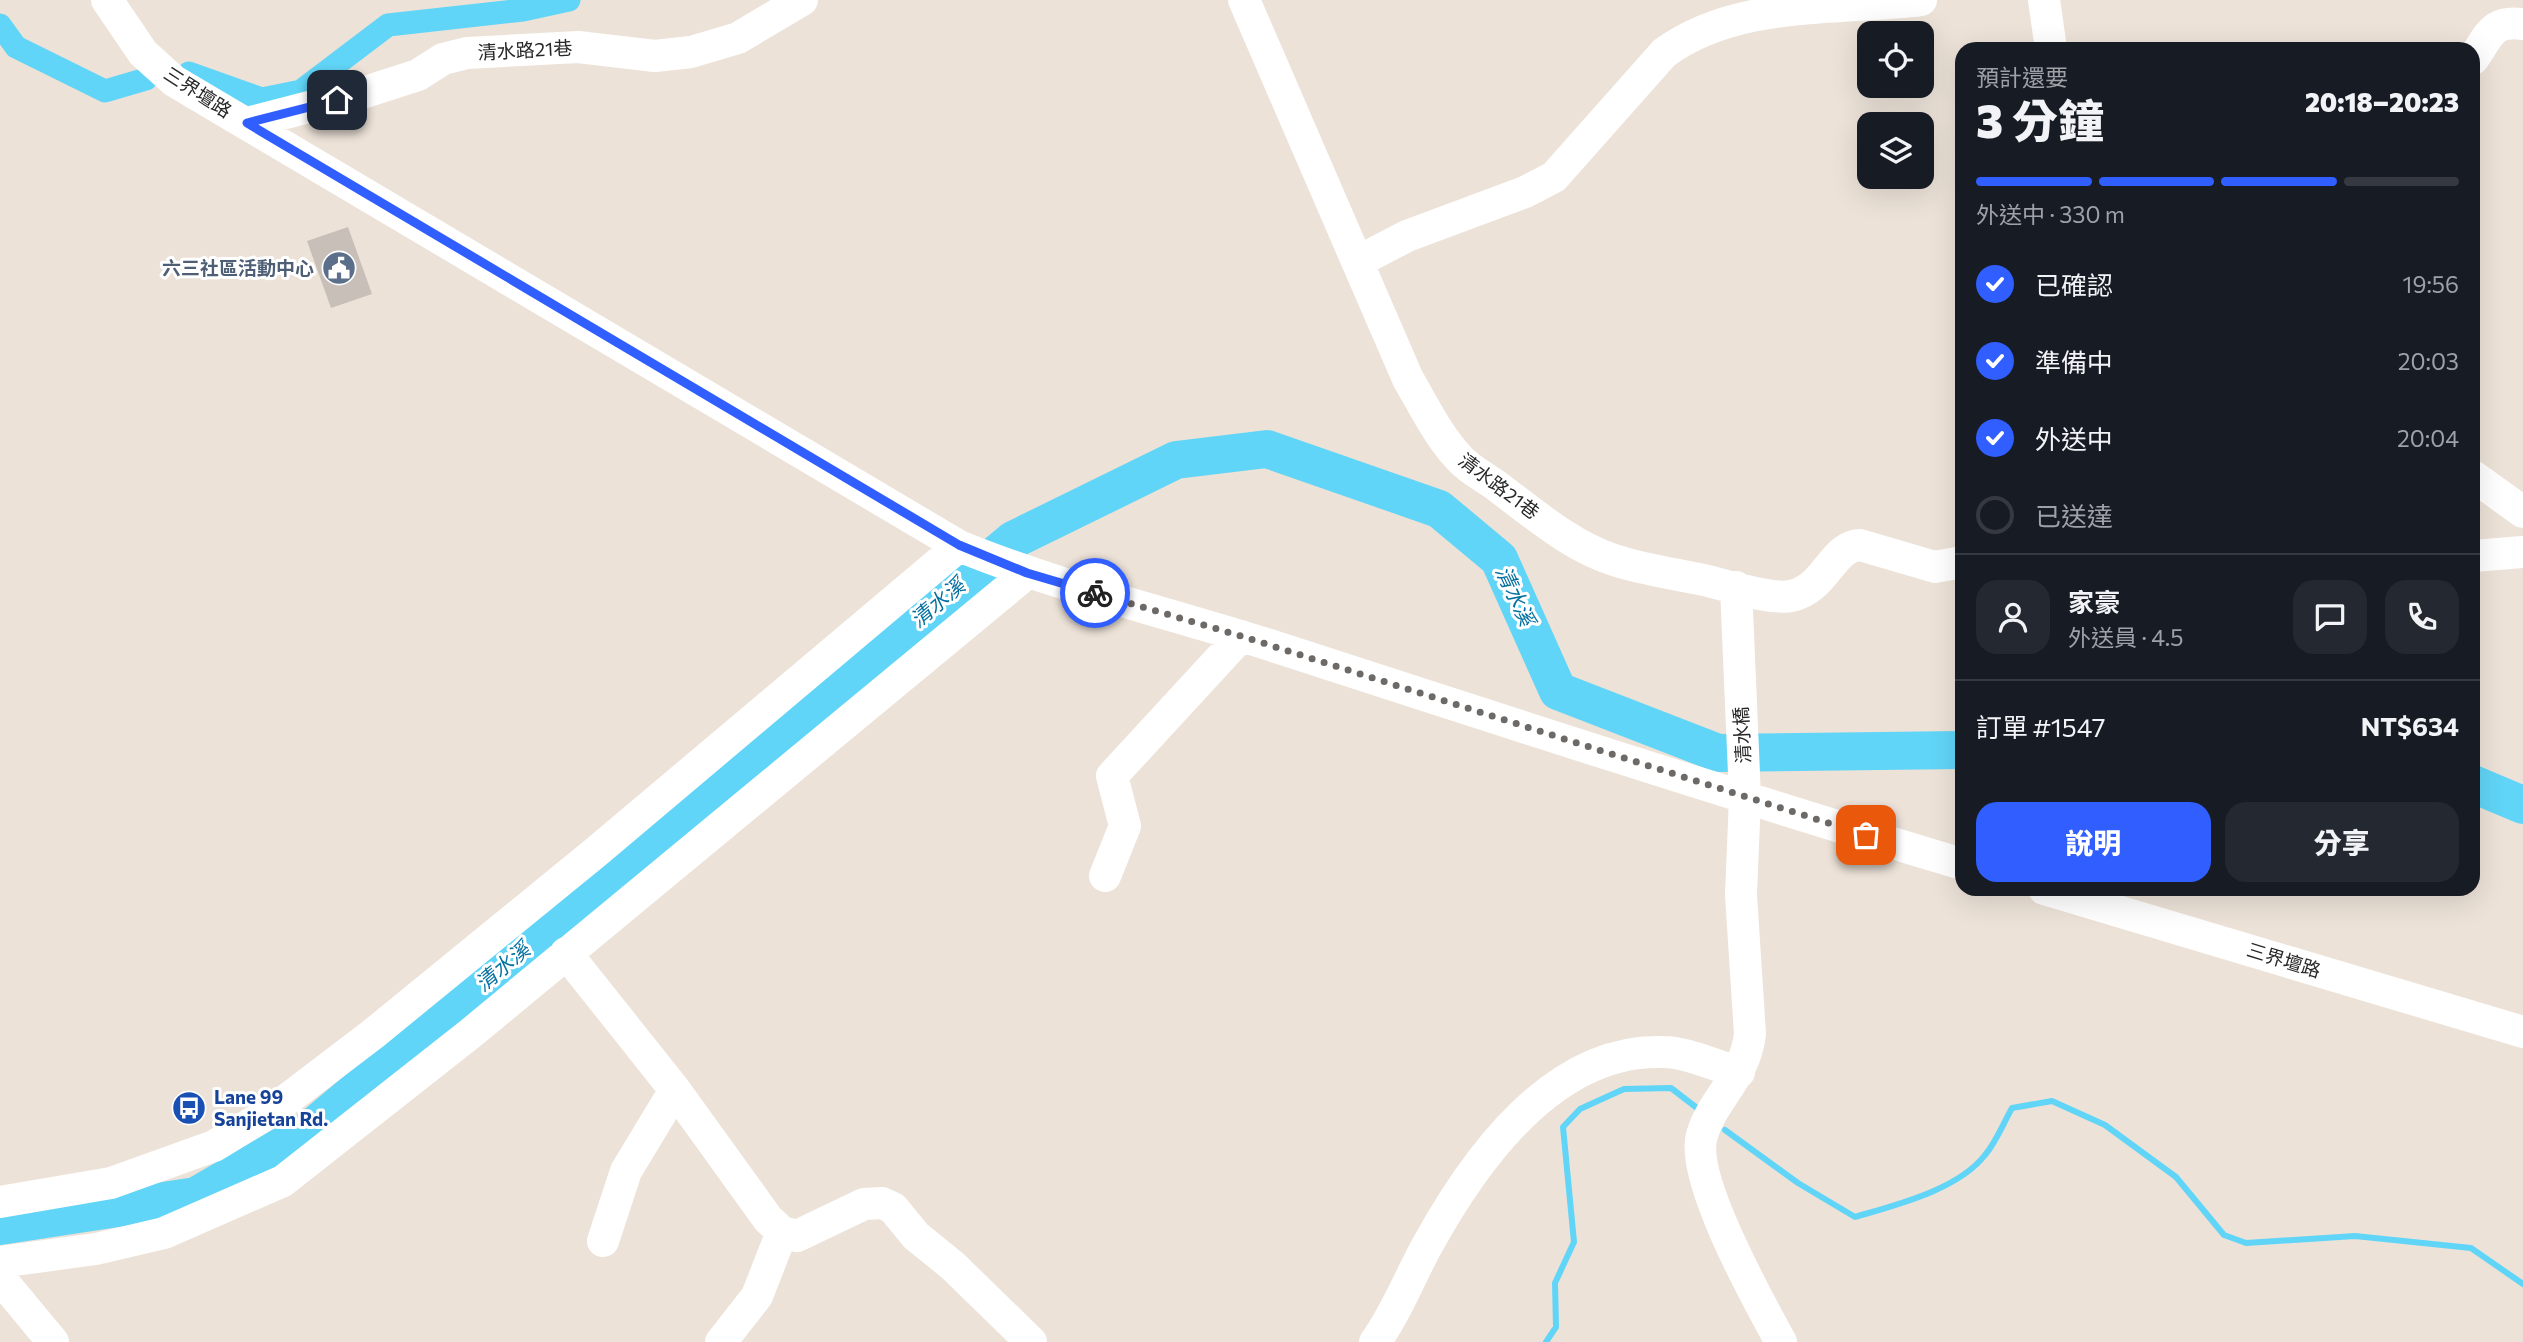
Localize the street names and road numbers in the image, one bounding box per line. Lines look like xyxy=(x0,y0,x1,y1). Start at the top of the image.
street label: 清水路21巷 xyxy=(477,36,573,63)
street label: 三界壇路 xyxy=(160,61,236,122)
street label: 清水路21巷 xyxy=(1455,448,1544,523)
street label: 清水橋 xyxy=(1729,706,1754,764)
street label: 三界壇路 xyxy=(2244,937,2324,982)

